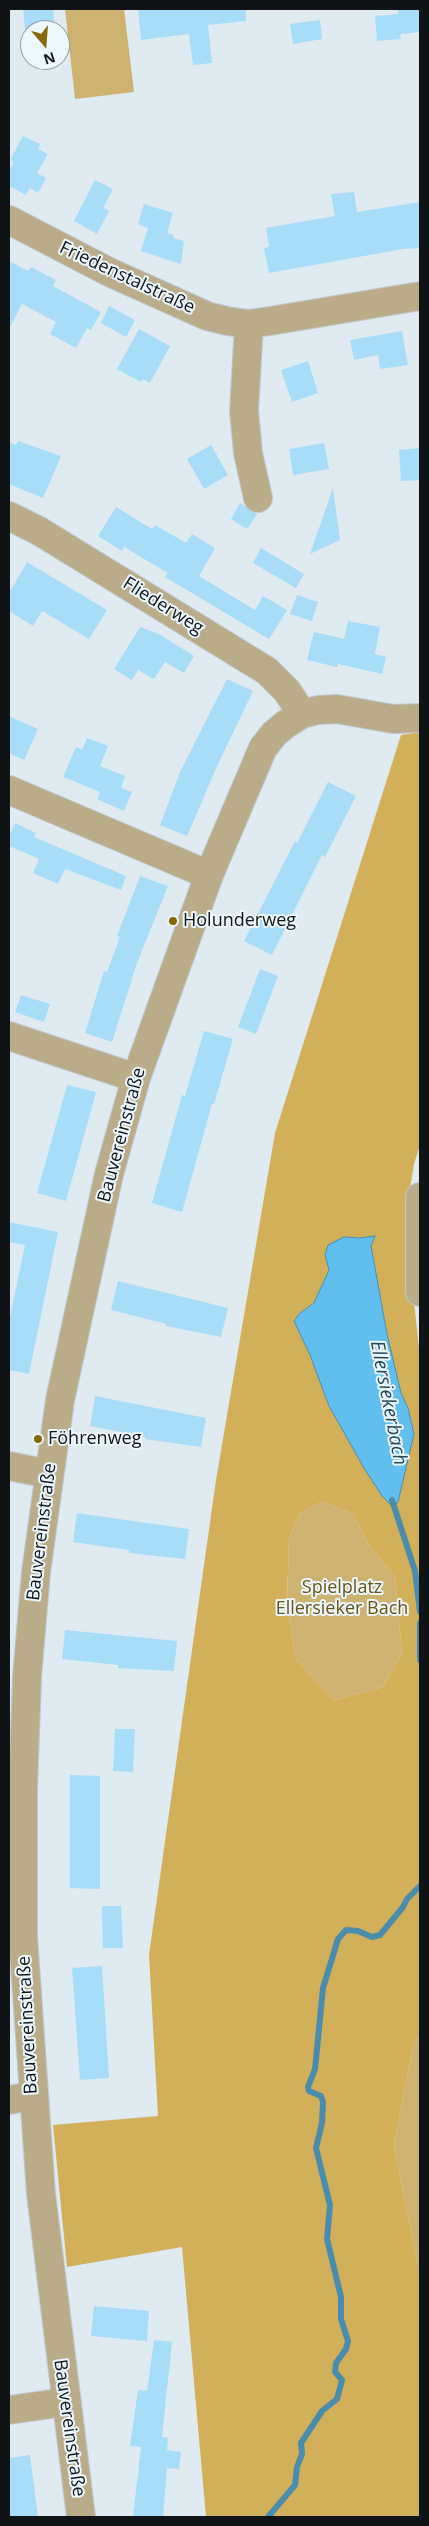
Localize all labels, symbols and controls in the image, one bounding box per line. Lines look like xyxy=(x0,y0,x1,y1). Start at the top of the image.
north arrow xyxy=(20,20,70,70)
text: N xyxy=(41,48,58,70)
street label: Friedenstalstraße xyxy=(56,237,198,319)
street label: Fliederweg xyxy=(119,573,207,639)
place label: Holunderweg xyxy=(183,910,296,932)
marker: Holunderweg xyxy=(167,915,179,927)
street label: Bauvereinstraße xyxy=(94,1065,150,1205)
water label: Ellersiekerbach xyxy=(365,1339,411,1467)
place label: Föhrenweg xyxy=(48,1428,141,1450)
marker: Föhrenweg xyxy=(32,1433,44,1445)
street label: Bauvereinstraße xyxy=(23,1462,61,1602)
park label: Spielplatz Ellersieker Bach xyxy=(276,1577,408,1620)
street label: Bauvereinstraße xyxy=(14,1955,42,2095)
street label: Bauvereinstraße xyxy=(49,2358,89,2498)

